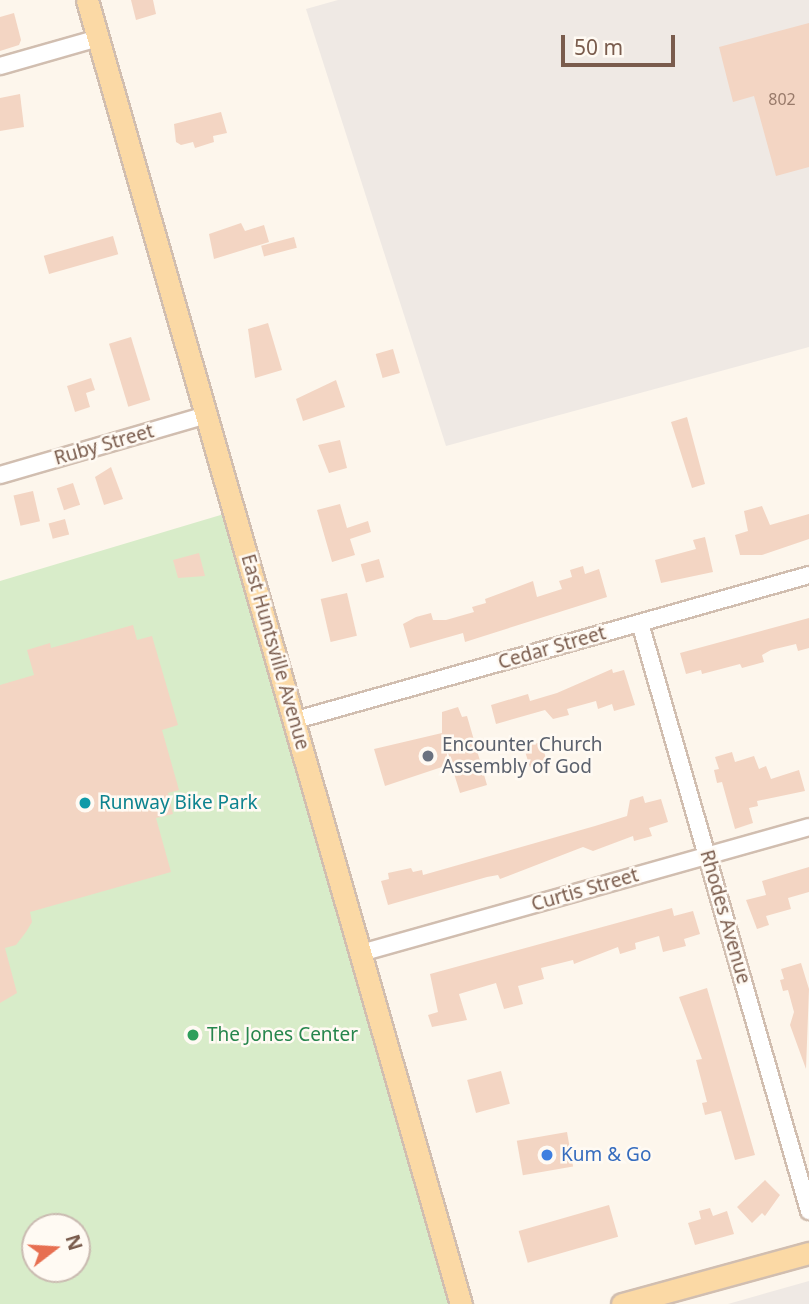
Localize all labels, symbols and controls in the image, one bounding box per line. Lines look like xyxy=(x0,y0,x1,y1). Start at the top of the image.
scale bar xyxy=(564,21,678,65)
text: 50 m xyxy=(574,33,623,61)
house number: 802 xyxy=(768,89,796,109)
street label: Ruby Street xyxy=(52,420,156,470)
street label: East Huntsville Avenue xyxy=(236,552,314,752)
street label: Cedar Street xyxy=(496,622,608,674)
place label: Encounter Church Assembly of God xyxy=(442,734,603,778)
marker: Encounter Church Assembly of God xyxy=(420,748,436,764)
place label: Runway Bike Park xyxy=(99,792,258,814)
marker: Runway Bike Park xyxy=(77,795,93,811)
street label: Rhodes Avenue xyxy=(695,847,755,987)
street label: Curtis Street xyxy=(529,864,641,916)
place label: The Jones Center xyxy=(207,1024,358,1046)
marker: The Jones Center xyxy=(185,1027,201,1043)
place label: Kum & Go xyxy=(561,1144,651,1166)
marker: Kum & Go xyxy=(539,1147,555,1163)
north arrow xyxy=(21,1213,91,1283)
text: N xyxy=(59,1231,89,1254)

